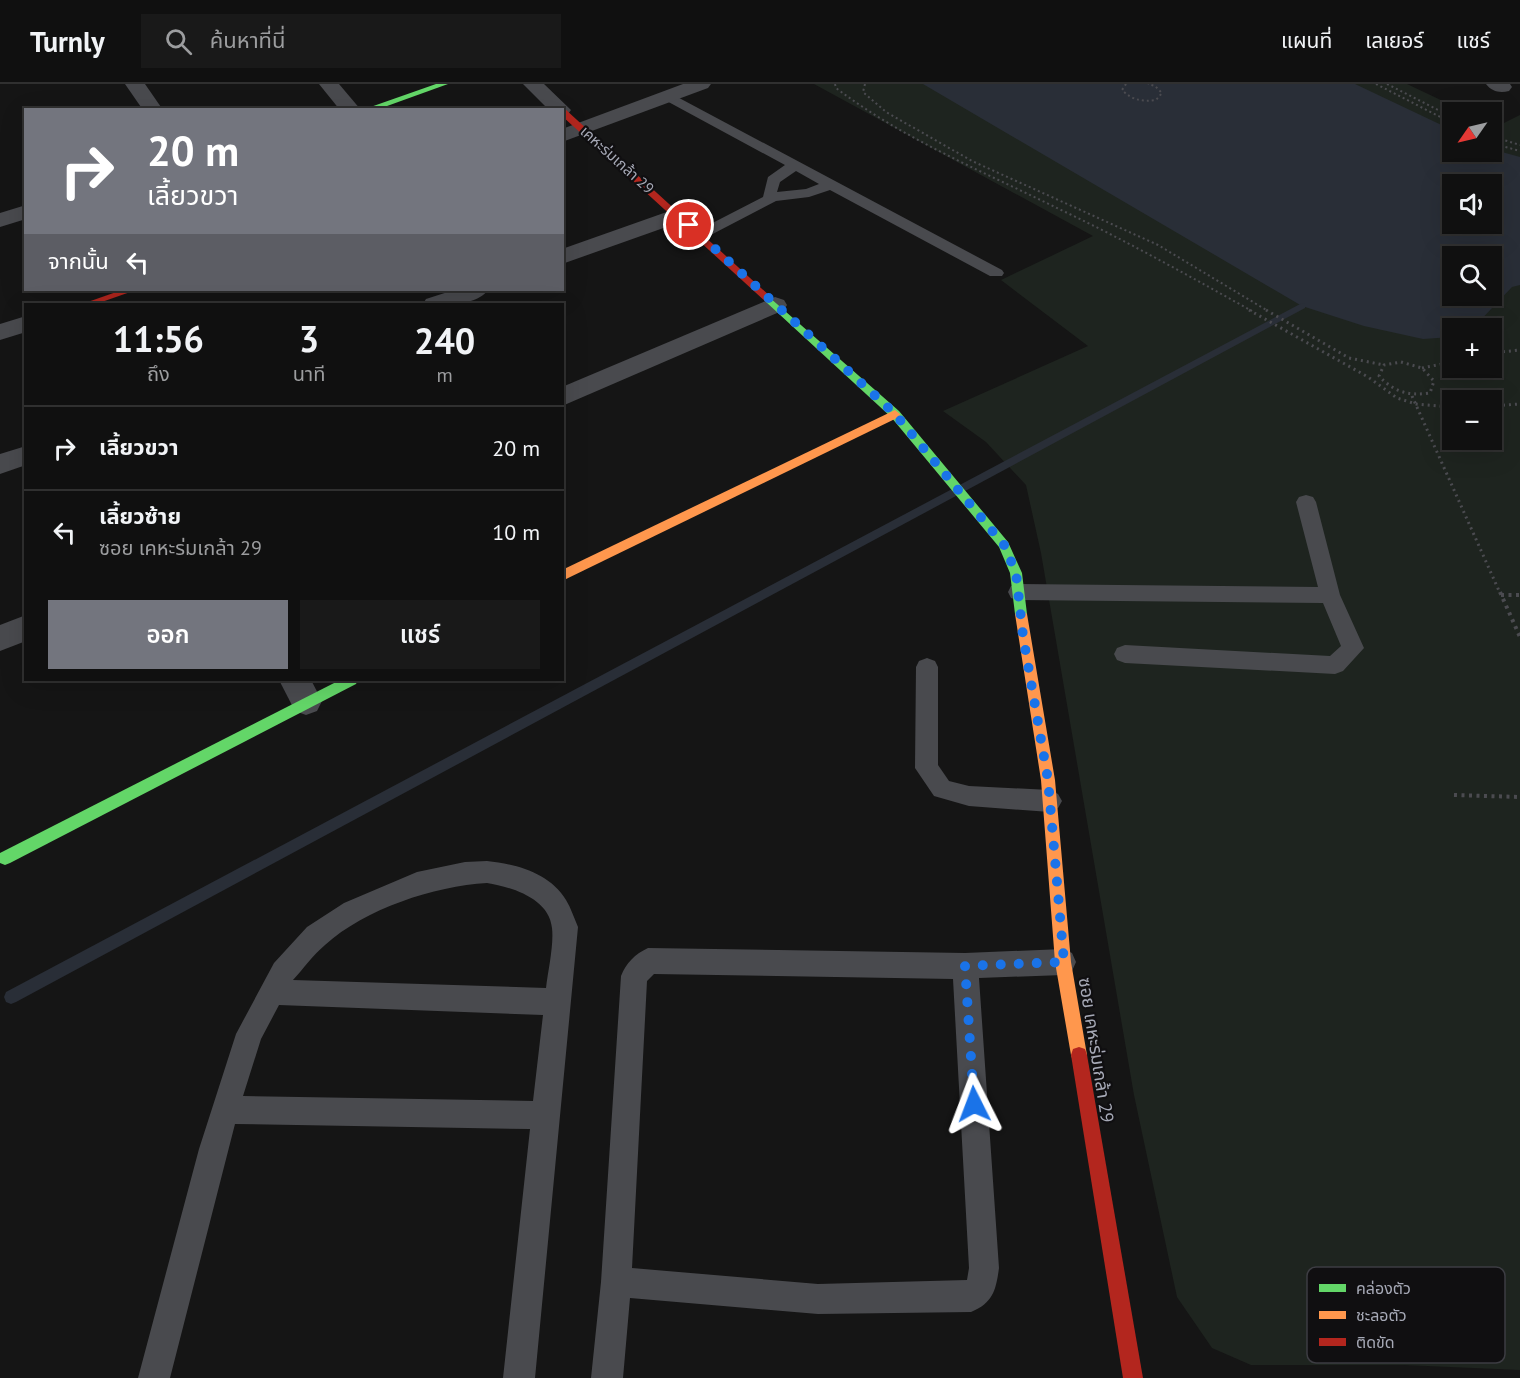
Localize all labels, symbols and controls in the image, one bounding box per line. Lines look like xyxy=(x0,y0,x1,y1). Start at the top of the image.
search box xyxy=(141,14,561,68)
text: Turnly xyxy=(30,23,105,60)
icon: search xyxy=(162,25,195,58)
text: ค้นหาที่นี่ xyxy=(210,26,285,54)
text: แผนที่ xyxy=(1281,27,1332,54)
text: เลเยอร์ xyxy=(1365,27,1424,54)
text: แชร์ xyxy=(1457,27,1490,54)
north arrow xyxy=(1442,102,1502,162)
map controls xyxy=(1442,102,1502,450)
street label: เคหะร่มเกล้า 29 xyxy=(577,122,658,198)
text: 20 m xyxy=(147,123,239,178)
icon: right xyxy=(48,132,126,210)
button: sound xyxy=(1442,174,1502,234)
text: เลี้ยวขวา xyxy=(147,178,238,212)
pin xyxy=(663,199,714,250)
icon: arrive xyxy=(672,208,705,241)
icon: left xyxy=(121,246,154,279)
button: search xyxy=(1442,246,1502,306)
text: จากนั้น xyxy=(48,247,109,275)
text: 11:56 xyxy=(113,315,204,362)
text: 3 xyxy=(299,315,319,362)
text: 240 xyxy=(414,317,475,364)
button: + xyxy=(1442,318,1502,378)
text: ถึง xyxy=(147,361,170,387)
text: นาที xyxy=(293,361,325,387)
text: m xyxy=(437,362,453,388)
button: − xyxy=(1442,390,1502,450)
icon: right xyxy=(48,432,81,465)
text: เลี้ยวขวา xyxy=(99,433,179,461)
text: 20 m xyxy=(492,434,540,462)
text: เลี้ยวซ้าย xyxy=(99,502,181,530)
icon: left xyxy=(48,516,81,549)
text: 10 m xyxy=(492,518,540,546)
text: ซอย เคหะร่มเกล้า 29 xyxy=(99,535,262,561)
button: ออก xyxy=(48,600,288,669)
button: แชร์ xyxy=(300,600,540,669)
street label: ซอย เคหะร่มเกล้า 29 xyxy=(1074,976,1119,1124)
position arrow xyxy=(942,1072,1006,1136)
legend xyxy=(1307,1267,1505,1363)
text: คล่องตัว xyxy=(1356,1278,1411,1298)
text: ชะลอตัว xyxy=(1356,1305,1407,1325)
text: ติดขัด xyxy=(1356,1332,1395,1352)

